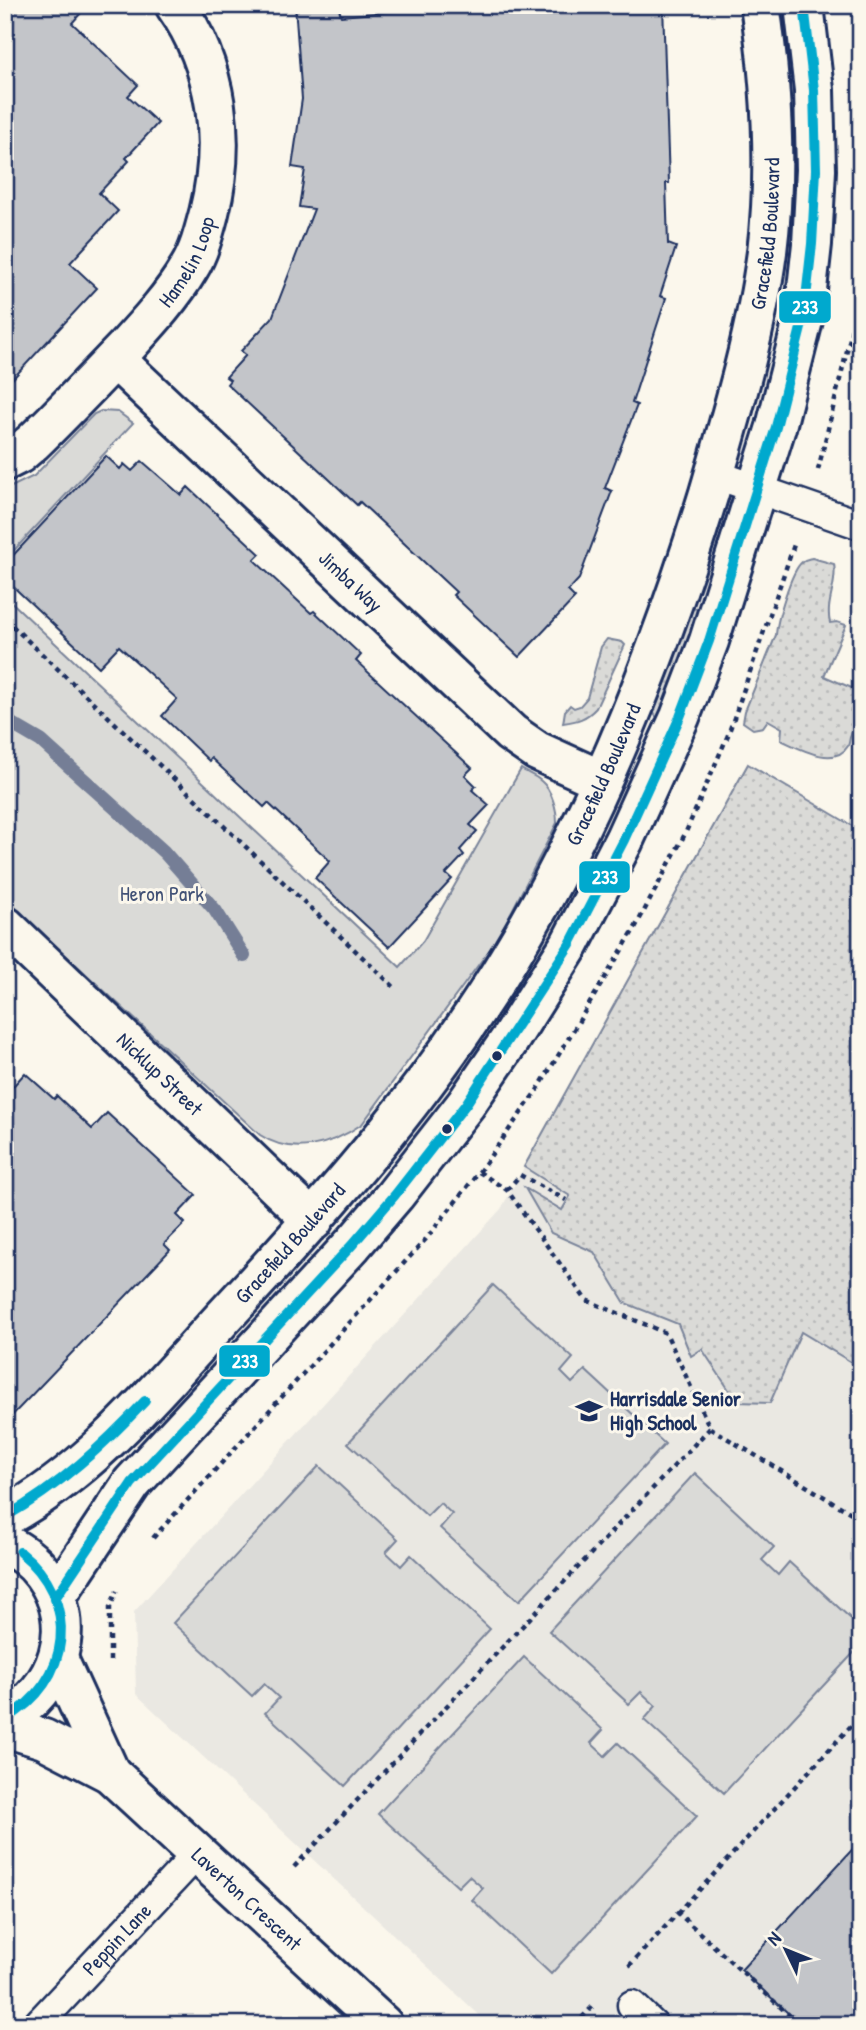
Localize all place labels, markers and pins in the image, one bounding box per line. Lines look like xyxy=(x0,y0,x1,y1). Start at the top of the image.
unlabelled marker xyxy=(490,1049,504,1063)
unlabelled marker xyxy=(440,1122,454,1136)
place label: Harrisdale Senior High School xyxy=(610,1384,742,1438)
school or university icon: Harrisdale Senior High School xyxy=(574,1396,604,1426)

